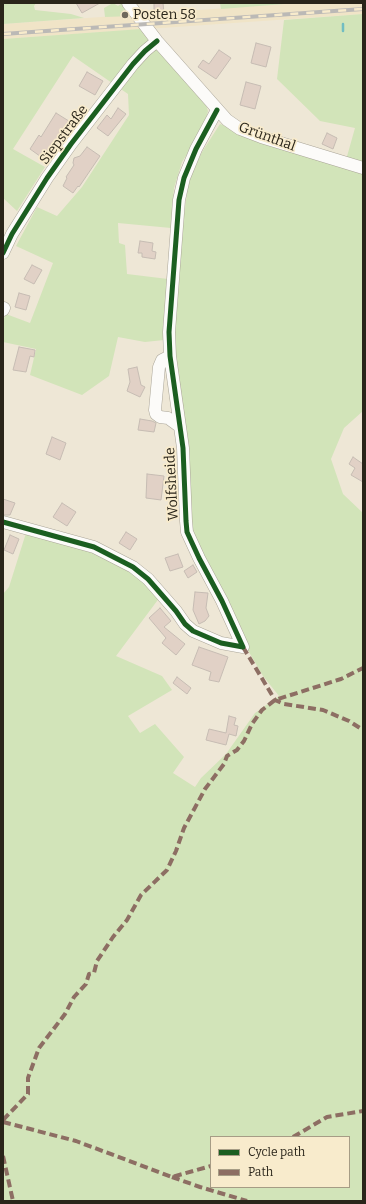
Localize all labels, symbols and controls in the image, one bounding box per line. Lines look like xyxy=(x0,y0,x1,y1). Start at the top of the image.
place label: Posten 58 xyxy=(133,7,196,23)
marker: Posten 58 xyxy=(120,10,130,20)
street label: Siepstraße xyxy=(36,102,92,168)
street label: Grünthal xyxy=(236,119,298,155)
street label: Wolfsheide xyxy=(162,447,182,521)
legend xyxy=(210,1136,350,1188)
text: Cycle path xyxy=(248,1145,305,1159)
text: Path xyxy=(248,1165,273,1179)

